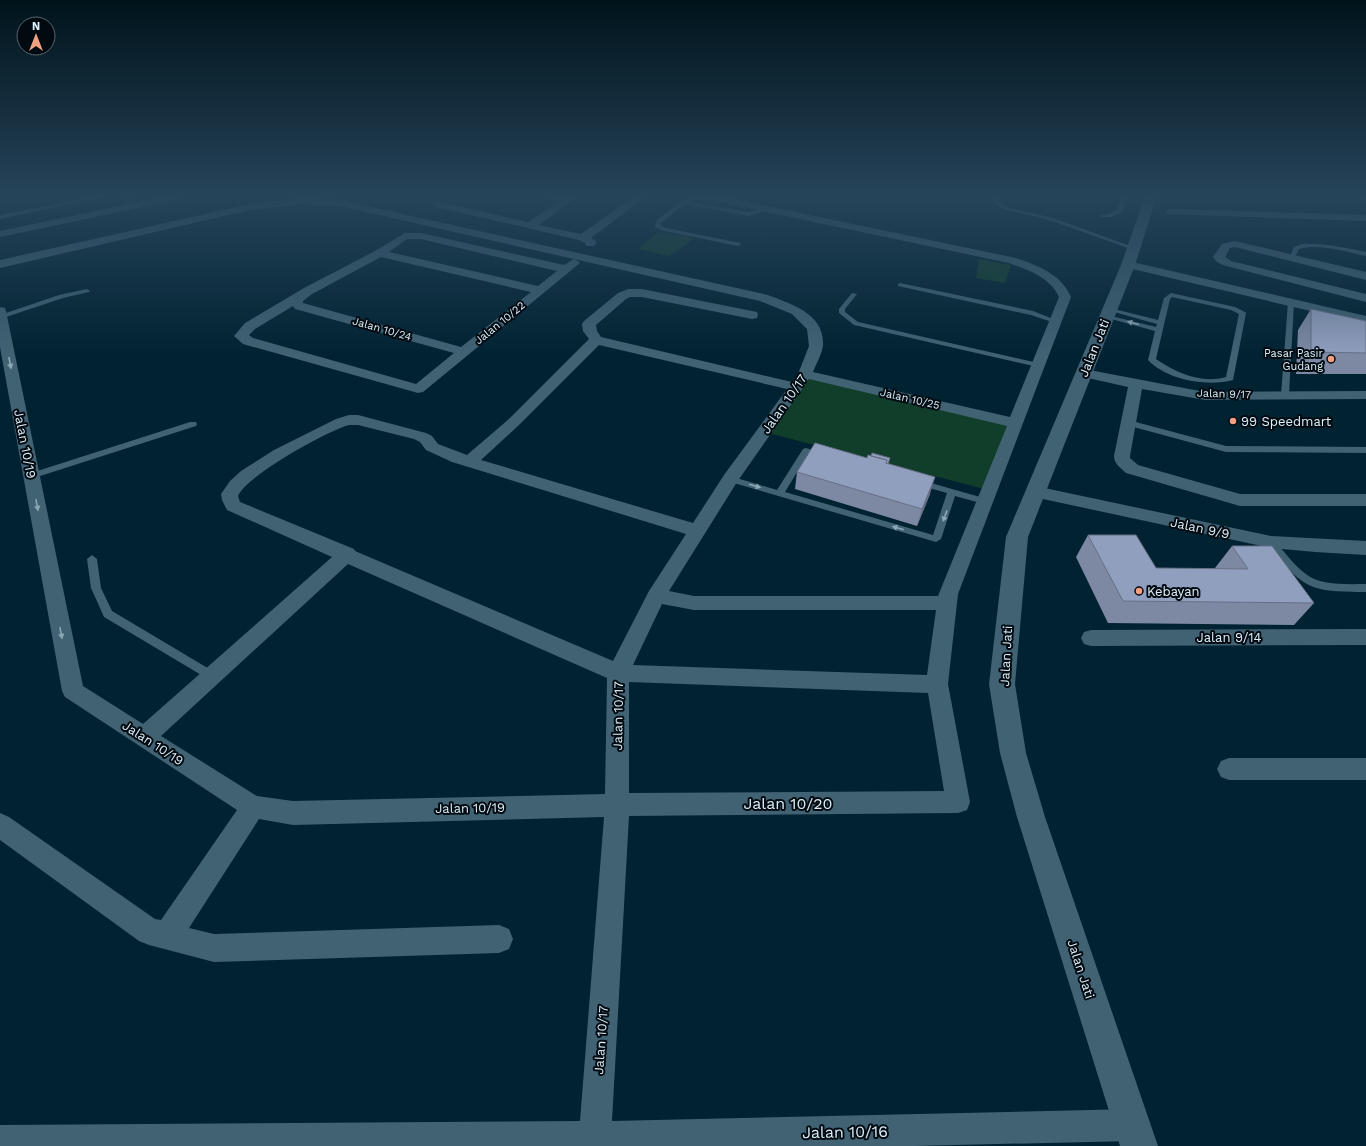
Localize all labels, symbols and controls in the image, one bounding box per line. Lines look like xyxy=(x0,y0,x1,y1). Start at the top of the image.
north arrow xyxy=(16,16,56,56)
text: N xyxy=(32,20,40,33)
street label: Jalan 10/22 xyxy=(472,299,528,347)
street label: Jalan 10/24 xyxy=(351,314,413,344)
street label: Jalan Jati xyxy=(1076,317,1112,379)
one-way arrow xyxy=(1127,320,1139,326)
place label: Pasar Pasir Gudang xyxy=(1264,347,1324,373)
marker: Pasar Pasir Gudang xyxy=(1326,354,1336,364)
one-way arrow xyxy=(7,357,13,370)
street label: Jalan 10/17 xyxy=(758,371,810,437)
street label: Jalan 10/25 xyxy=(879,386,941,412)
street label: Jalan 9/17 xyxy=(1197,387,1251,401)
street label: Jalan 10/19 xyxy=(11,408,39,480)
place label: 99 Speedmart xyxy=(1241,414,1332,429)
marker: 99 Speedmart xyxy=(1228,416,1238,426)
one-way arrow xyxy=(750,483,762,489)
one-way arrow xyxy=(34,499,40,511)
one-way arrow xyxy=(941,510,947,522)
street label: Jalan 9/9 xyxy=(1169,514,1231,542)
one-way arrow xyxy=(892,525,904,531)
place label: Kebayan xyxy=(1147,584,1200,599)
marker: Kebayan xyxy=(1134,586,1144,596)
street label: Jalan Jati xyxy=(997,625,1015,687)
one-way arrow xyxy=(59,626,65,639)
street label: Jalan 9/14 xyxy=(1197,630,1261,645)
street label: Jalan 10/17 xyxy=(610,681,626,751)
street label: Jalan 10/19 xyxy=(120,718,186,768)
street label: Jalan 10/20 xyxy=(743,794,833,813)
street label: Jalan 10/19 xyxy=(435,800,505,816)
street label: Jalan Jati xyxy=(1064,938,1098,1000)
street label: Jalan 10/17 xyxy=(591,1005,611,1075)
street label: Jalan 10/16 xyxy=(802,1122,888,1142)

